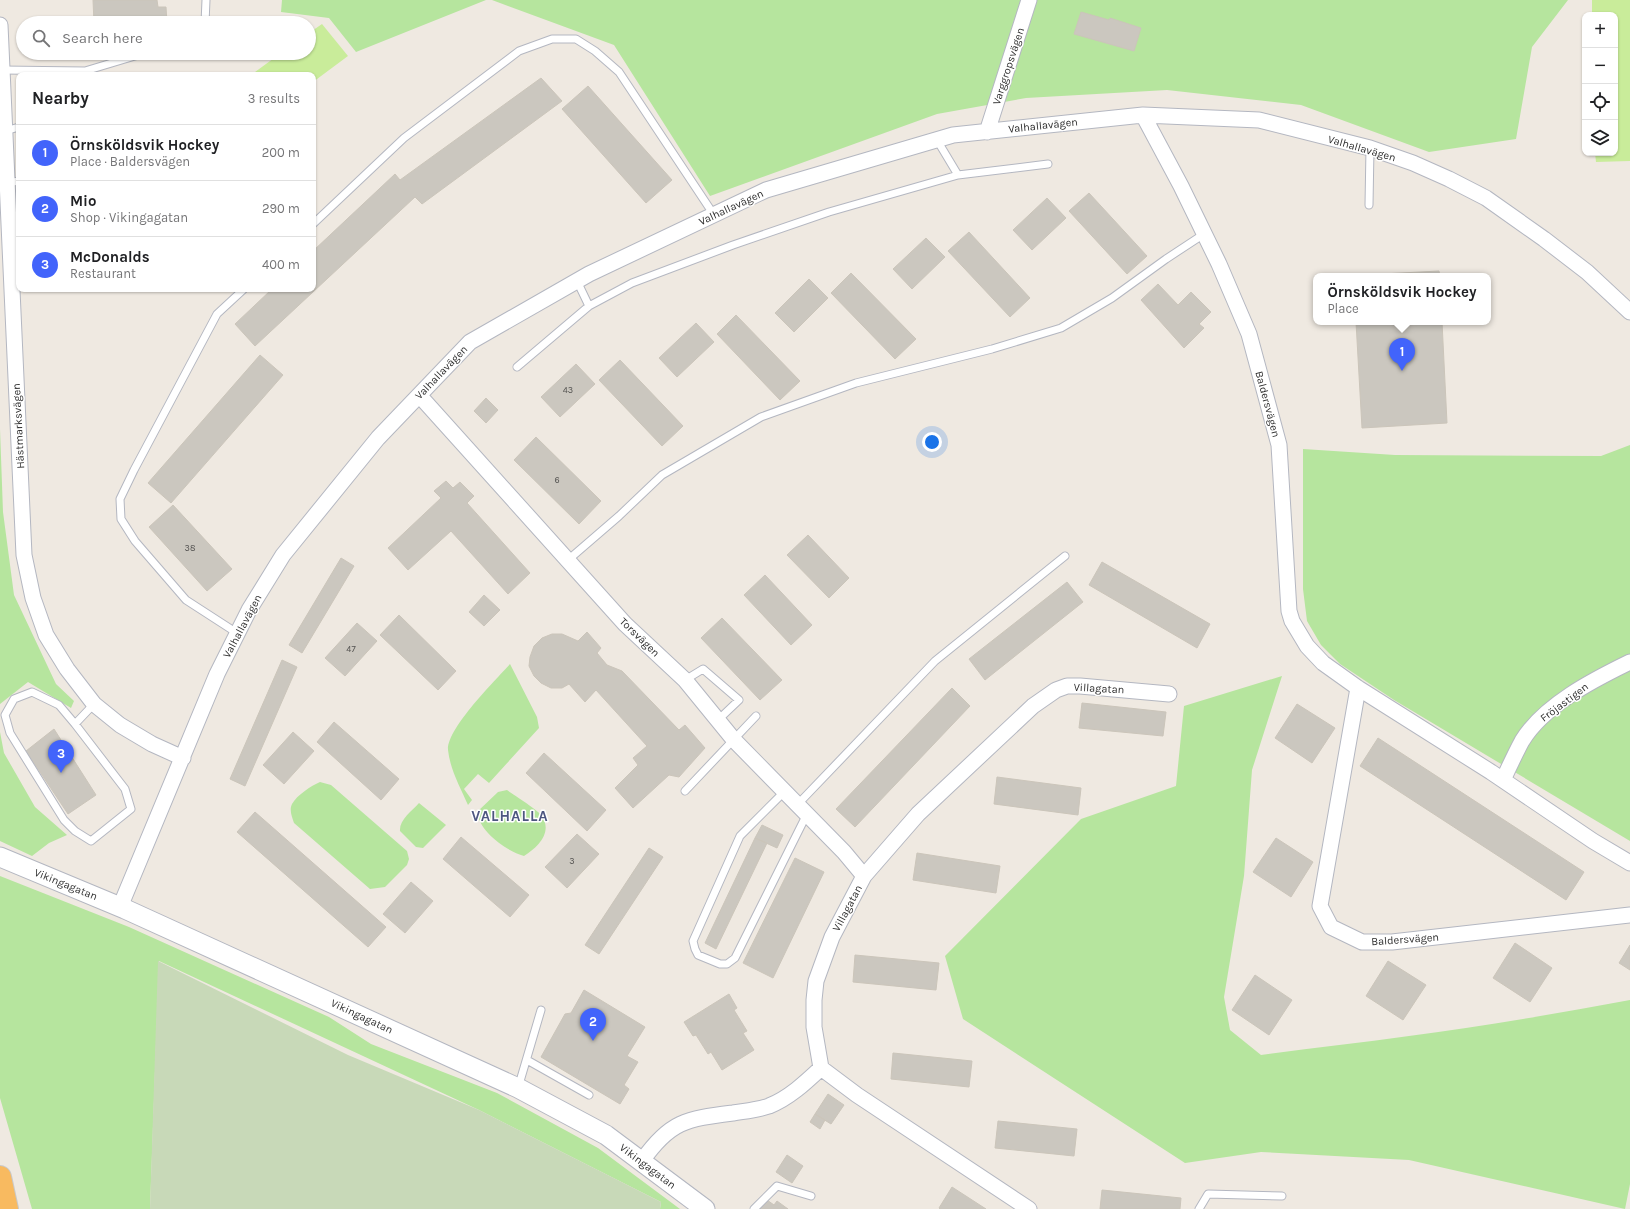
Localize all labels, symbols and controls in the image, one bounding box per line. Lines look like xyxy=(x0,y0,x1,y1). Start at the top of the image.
map controls xyxy=(1582,12,1618,156)
button: + xyxy=(1582,12,1618,48)
search box xyxy=(16,16,316,60)
street label: Varggropsvägen xyxy=(990,26,1027,106)
icon: search xyxy=(30,27,52,49)
text: Search here xyxy=(62,29,143,47)
button: − xyxy=(1582,48,1618,84)
button: locate xyxy=(1582,84,1618,120)
text: Nearby xyxy=(32,88,89,108)
text: 3 results xyxy=(248,91,300,106)
street label: Valhallavägen xyxy=(1008,115,1079,136)
button: layers xyxy=(1582,120,1618,156)
street label: Valhallavägen xyxy=(1326,133,1397,164)
text: Örnsköldsvik Hockey xyxy=(70,136,219,154)
text: 1 xyxy=(43,145,47,160)
text: 200 m xyxy=(262,145,300,160)
text: Place · Baldersvägen xyxy=(70,154,190,169)
street label: Valhallavägen xyxy=(697,187,766,228)
text: Mio xyxy=(70,192,97,210)
text: 2 xyxy=(41,201,49,216)
text: 290 m xyxy=(262,201,300,216)
text: Shop · Vikingagatan xyxy=(70,210,188,225)
text: McDonalds xyxy=(70,248,150,266)
text: 3 xyxy=(41,257,49,272)
text: 400 m xyxy=(262,257,300,272)
text: Restaurant xyxy=(70,266,136,281)
popup xyxy=(1313,273,1491,325)
text: Örnsköldsvik Hockey xyxy=(1327,283,1477,301)
text: Place xyxy=(1327,301,1359,316)
pin: 1 xyxy=(1389,338,1415,371)
street label: Valhallavägen xyxy=(412,343,470,402)
street label: Baldersvägen xyxy=(1252,370,1283,439)
street label: Hästmarksvägen xyxy=(10,383,27,469)
house number: 43 xyxy=(563,385,573,395)
your location xyxy=(922,432,942,452)
house number: 6 xyxy=(554,475,560,485)
house number: 38 xyxy=(185,543,196,553)
street label: Valhallavägen xyxy=(220,592,265,660)
street label: Torsvägen xyxy=(617,615,662,660)
house number: 47 xyxy=(346,644,356,654)
street label: Fröjastigen xyxy=(1538,680,1591,725)
street label: Villagatan xyxy=(1073,681,1125,696)
pin: 3 xyxy=(48,740,74,773)
district label: VALHALLA xyxy=(471,807,549,825)
house number: 3 xyxy=(569,856,575,866)
street label: Vikingagatan xyxy=(32,866,99,903)
street label: Villagatan xyxy=(830,883,865,934)
street label: Baldersvägen xyxy=(1371,931,1439,948)
street label: Vikingagatan xyxy=(329,996,395,1036)
pin: 2 xyxy=(580,1008,606,1041)
street label: Vikingagatan xyxy=(617,1141,678,1192)

